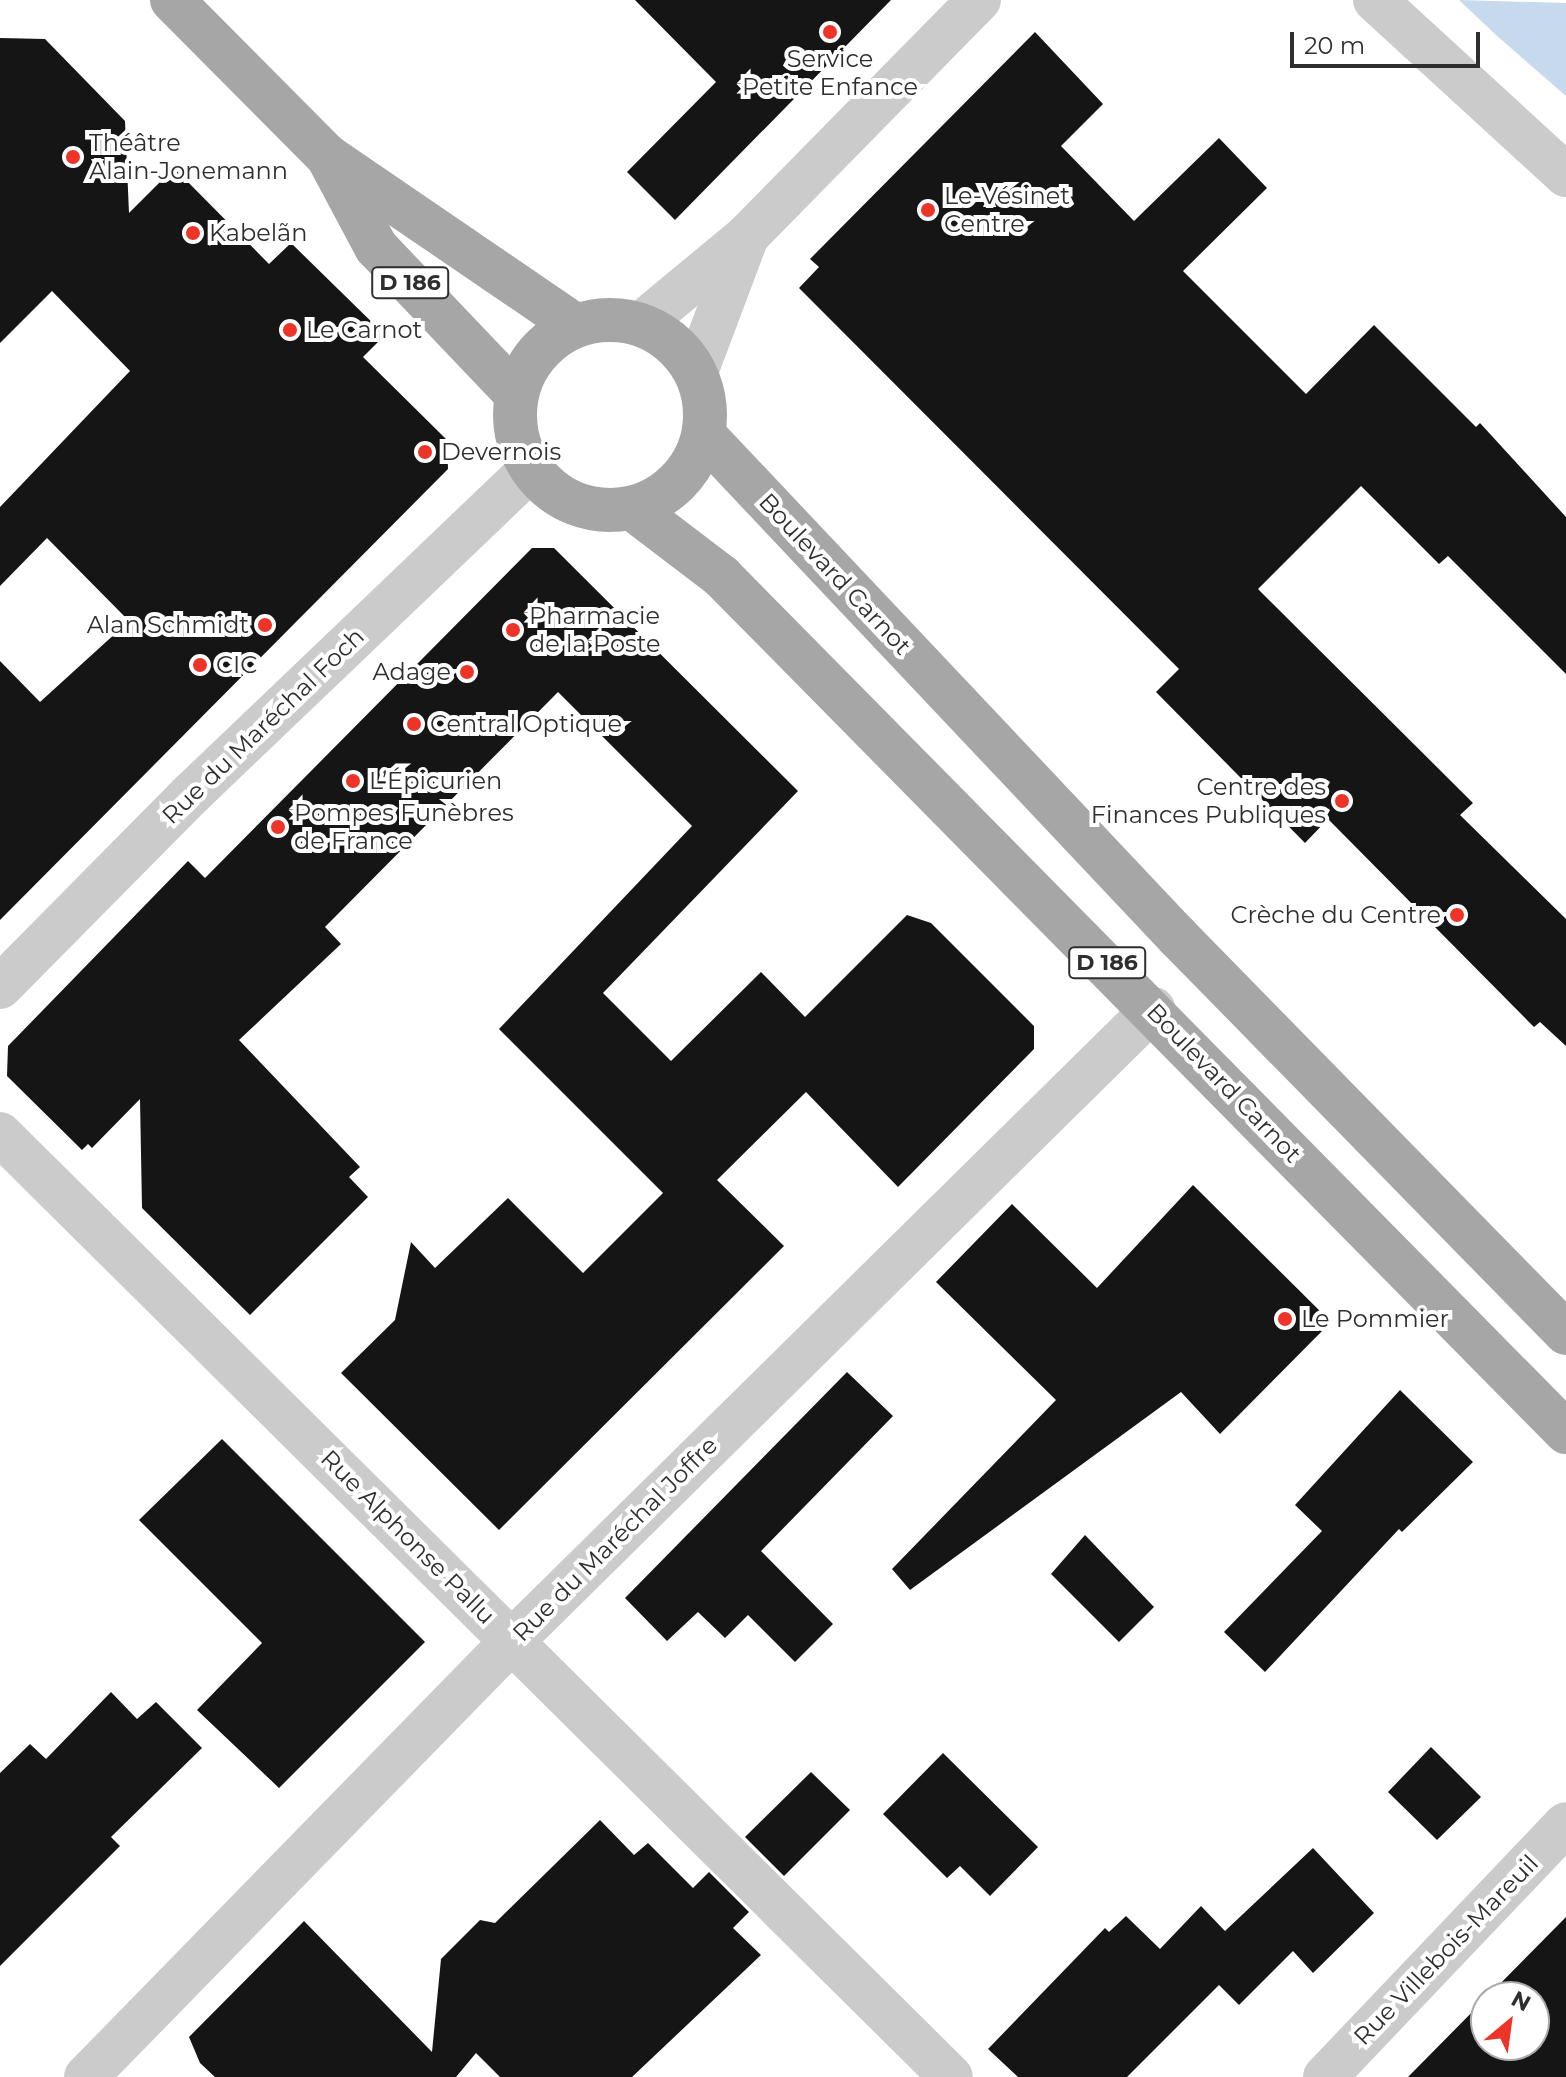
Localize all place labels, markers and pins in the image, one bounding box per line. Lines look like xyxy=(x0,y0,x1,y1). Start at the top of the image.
marker: Service Petite Enfance xyxy=(821,23,839,41)
place label: Service Petite Enfance xyxy=(742,45,918,101)
place label: Théâtre Alain-Jonemann xyxy=(89,129,288,185)
marker: Théâtre Alain-Jonemann xyxy=(64,148,82,166)
place label: Le-Vésinet Centre xyxy=(944,182,1070,238)
marker: Le-Vésinet Centre xyxy=(919,201,937,219)
place label: Kabelãn xyxy=(209,219,307,247)
marker: Kabelãn xyxy=(184,224,202,242)
place label: Le Carnot xyxy=(306,316,422,344)
marker: Le Carnot xyxy=(281,321,299,339)
place label: Devernois xyxy=(441,438,561,466)
marker: Devernois xyxy=(416,443,434,461)
place label: Pharmacie de la Poste xyxy=(529,602,660,658)
place label: Alan Schmidt xyxy=(87,611,249,639)
marker: Alan Schmidt xyxy=(256,616,274,634)
marker: Pharmacie de la Poste xyxy=(504,621,522,639)
place label: CIC xyxy=(216,651,257,679)
marker: CIC xyxy=(191,656,209,674)
place label: Adage xyxy=(373,658,451,686)
marker: Adage xyxy=(458,663,476,681)
place label: Central Optique xyxy=(430,710,622,738)
marker: Central Optique xyxy=(405,715,423,733)
place label: L’Épicurien xyxy=(369,767,502,795)
marker: L’Épicurien xyxy=(344,772,362,790)
place label: Centre des Finances Publiques xyxy=(1091,773,1326,829)
marker: Centre des Finances Publiques xyxy=(1333,792,1351,810)
place label: Pompes Funèbres de France xyxy=(294,799,514,855)
marker: Pompes Funèbres de France xyxy=(269,818,287,836)
place label: Crèche du Centre xyxy=(1230,901,1441,929)
marker: Crèche du Centre xyxy=(1448,906,1466,924)
place label: Le Pommier xyxy=(1301,1305,1449,1333)
marker: Le Pommier xyxy=(1276,1310,1294,1328)

